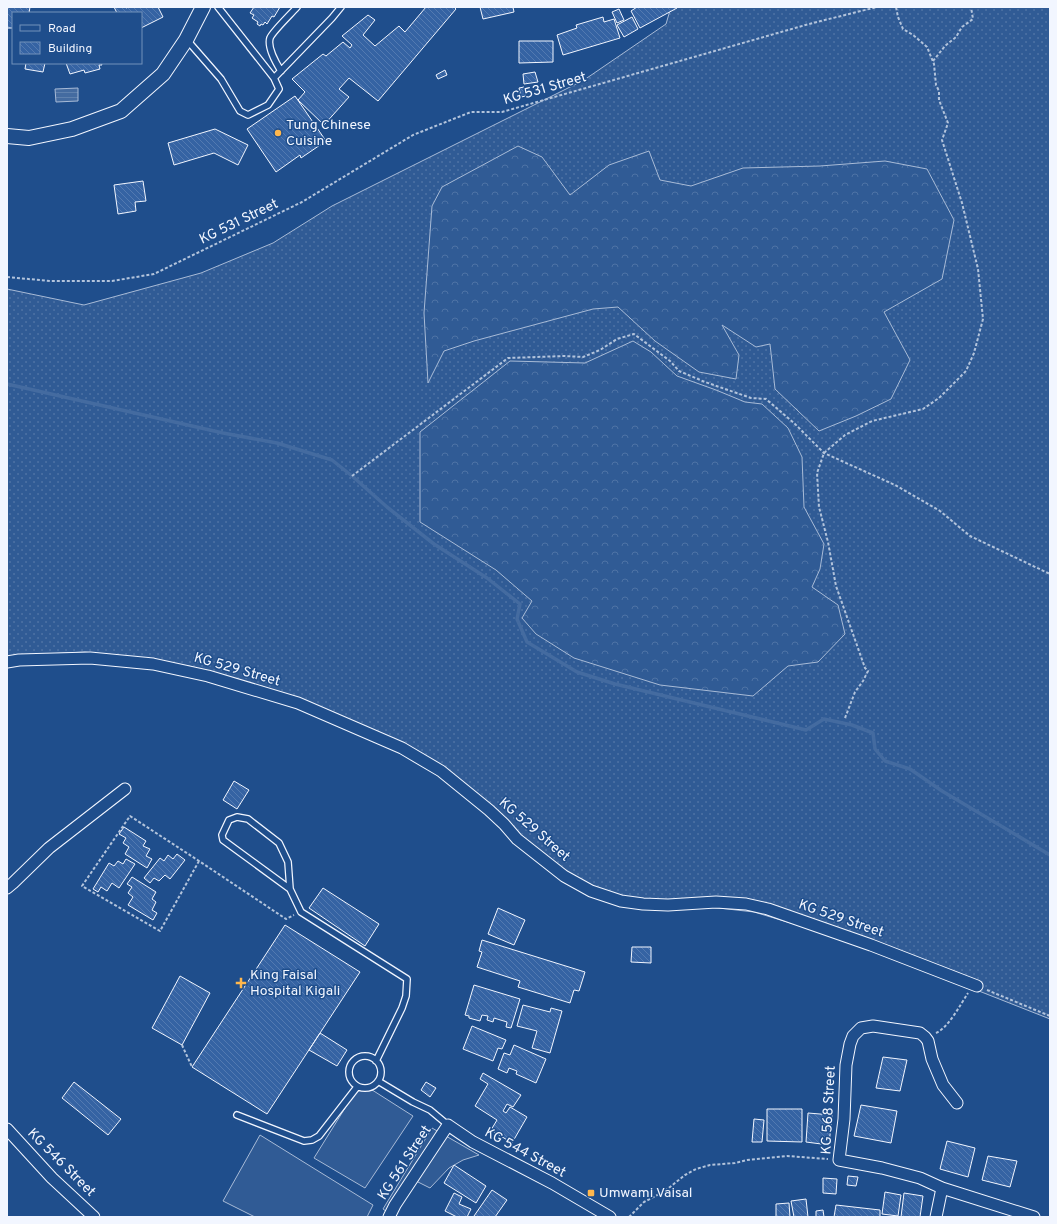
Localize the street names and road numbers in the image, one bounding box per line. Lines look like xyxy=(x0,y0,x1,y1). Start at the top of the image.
street label: KG 531 Street xyxy=(501,69,589,109)
street label: KG 531 Street xyxy=(197,196,281,248)
street label: KG 529 Street xyxy=(192,650,282,690)
street label: KG 529 Street xyxy=(495,794,573,866)
street label: KG 529 Street xyxy=(796,896,886,942)
street label: KG 568 Street xyxy=(818,1065,840,1155)
street label: KG 561 Street xyxy=(375,1122,435,1204)
street label: KG 544 Street xyxy=(481,1124,569,1182)
street label: KG 546 Street xyxy=(23,1125,99,1201)

